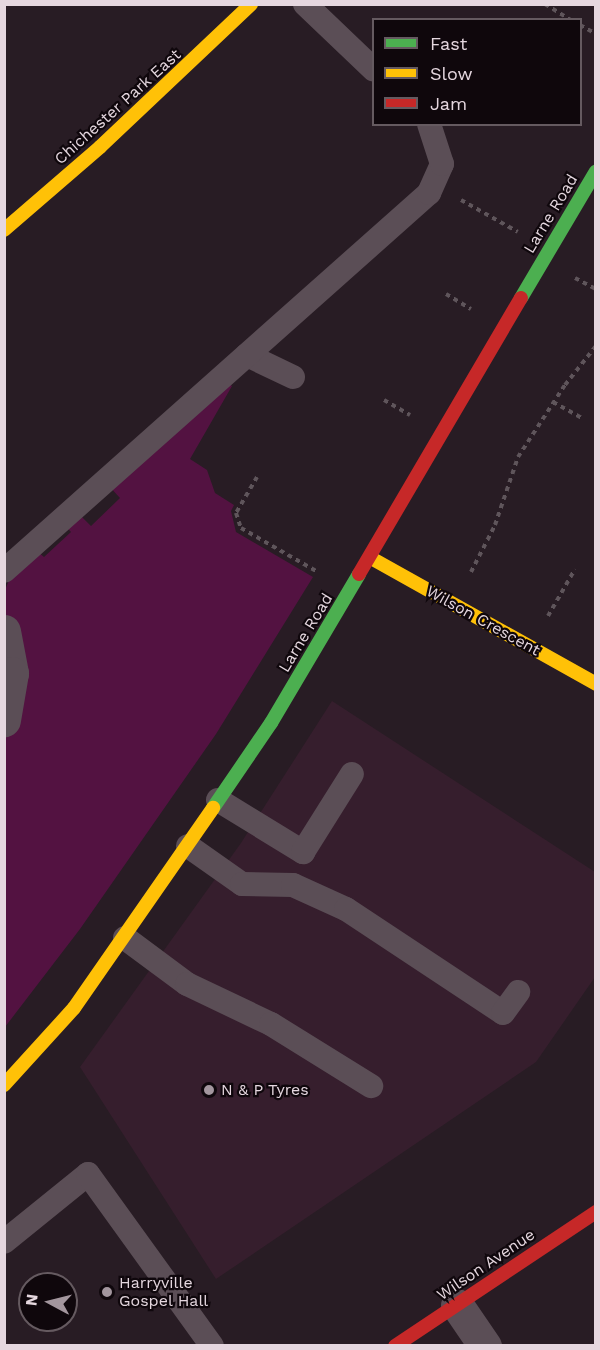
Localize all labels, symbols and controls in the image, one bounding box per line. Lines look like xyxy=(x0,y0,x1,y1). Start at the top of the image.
legend xyxy=(372,18,582,126)
text: Fast xyxy=(430,33,467,54)
street label: Chichester Park East xyxy=(51,45,185,169)
text: Slow xyxy=(430,63,473,84)
text: Jam xyxy=(430,93,467,114)
street label: Larne Road xyxy=(520,171,582,257)
street label: Wilson Crescent xyxy=(423,582,543,660)
street label: Larne Road xyxy=(275,590,337,676)
place label: N & P Tyres xyxy=(221,1080,309,1100)
marker: N & P Tyres xyxy=(202,1083,216,1097)
street label: Wilson Avenue xyxy=(433,1225,539,1305)
north arrow xyxy=(18,1272,78,1332)
place label: Harryville Gospel Hall xyxy=(119,1273,209,1311)
marker: Harryville Gospel Hall xyxy=(100,1285,114,1299)
text: N xyxy=(21,1293,42,1307)

